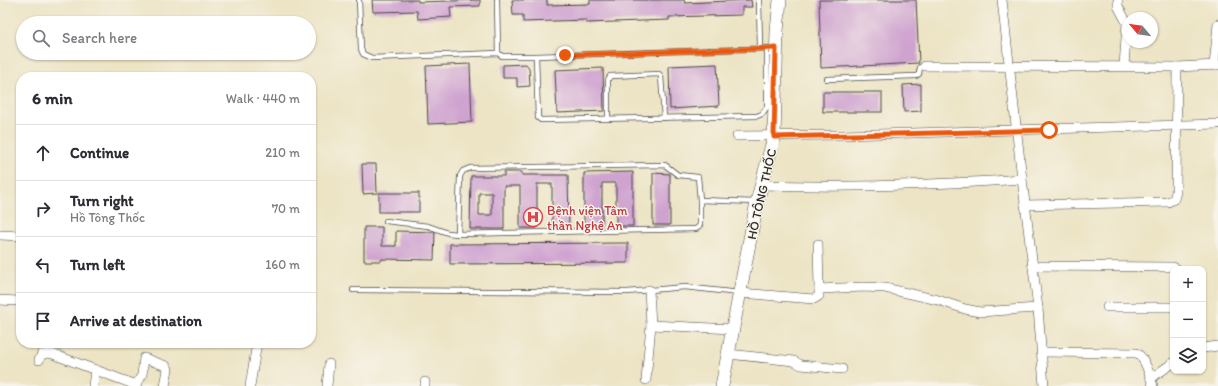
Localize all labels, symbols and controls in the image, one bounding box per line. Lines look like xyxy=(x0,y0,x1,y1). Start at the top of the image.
north arrow xyxy=(1122,12,1158,48)
search box xyxy=(16,16,316,60)
icon: search xyxy=(30,27,52,49)
text: Search here xyxy=(62,29,137,47)
route end xyxy=(556,46,574,64)
text: 6 min xyxy=(32,88,73,108)
text: Walk · 440 m xyxy=(226,91,300,106)
route start xyxy=(1040,121,1058,139)
icon: ahead xyxy=(32,142,54,164)
text: Continue xyxy=(70,144,129,162)
text: 210 m xyxy=(265,145,300,160)
street label: HỒ TÔNG THỐC xyxy=(743,147,779,241)
text: Turn right xyxy=(70,192,134,210)
icon: right xyxy=(32,198,54,220)
text: 70 m xyxy=(272,201,300,216)
place label: Bệnh viện Tâm thần Nghệ An xyxy=(547,203,628,233)
hospital icon: Bệnh viện Tâm thần Nghệ An xyxy=(522,206,544,228)
text: Hồ Tông Thốc xyxy=(70,210,145,225)
icon: left xyxy=(32,254,54,276)
text: Turn left xyxy=(70,256,125,274)
text: 160 m xyxy=(265,257,300,272)
map controls xyxy=(1170,266,1206,374)
button: + xyxy=(1170,266,1206,302)
button: − xyxy=(1170,302,1206,338)
icon: arrive xyxy=(32,310,54,332)
text: Arrive at destination xyxy=(70,312,202,330)
button: layers xyxy=(1170,338,1206,374)

